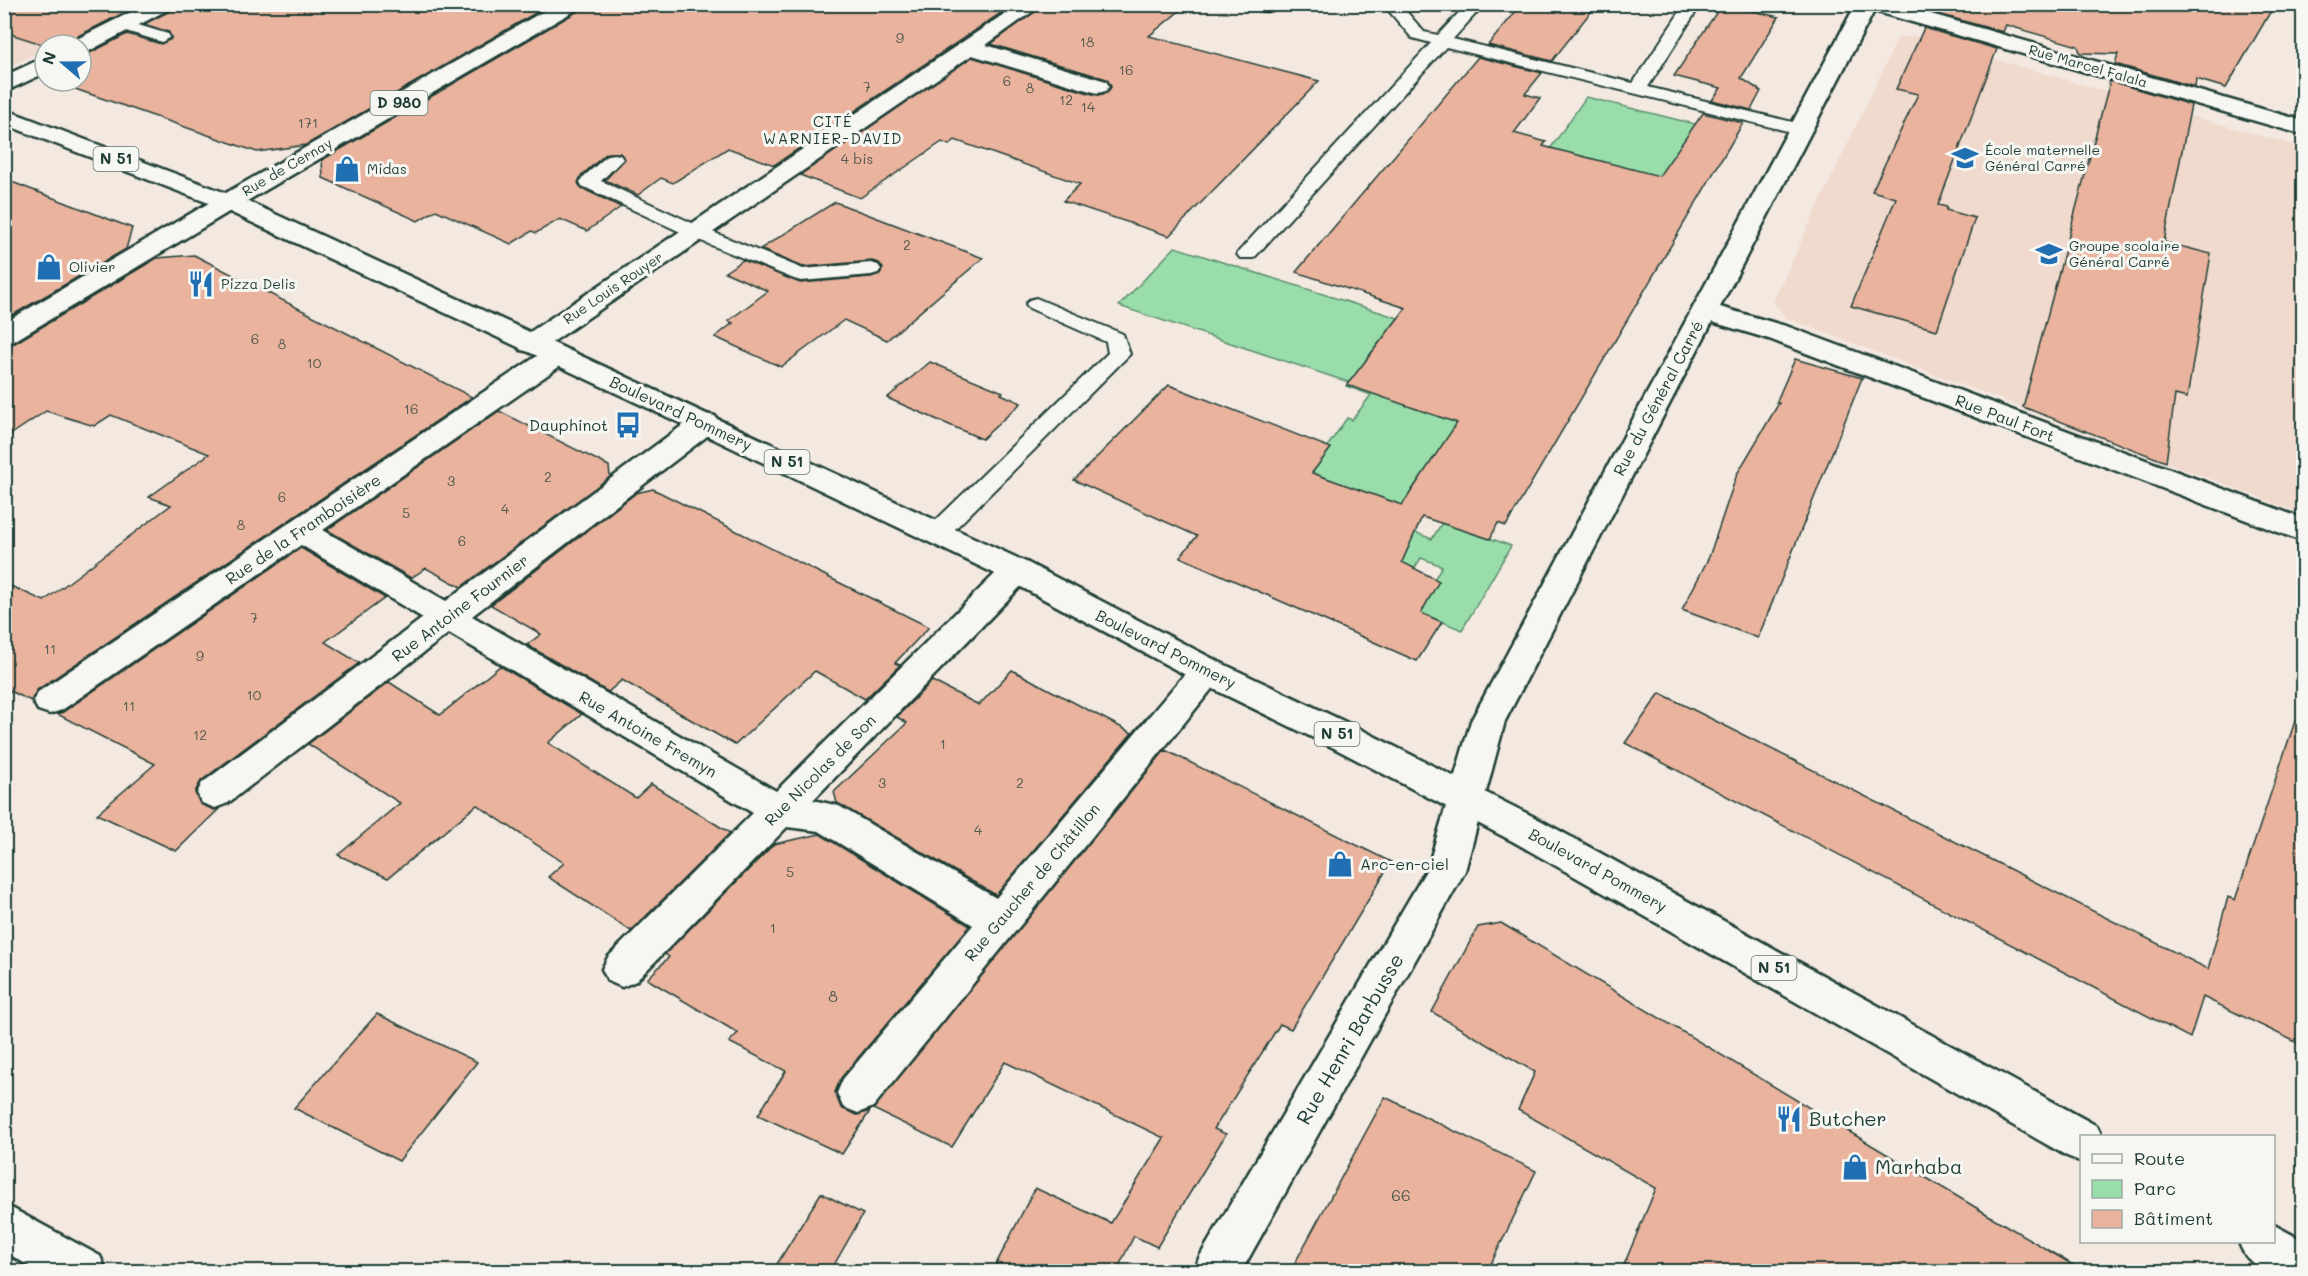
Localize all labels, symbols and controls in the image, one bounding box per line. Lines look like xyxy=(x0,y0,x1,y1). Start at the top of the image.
house number: 9 xyxy=(896,28,904,47)
house number: 18 xyxy=(1080,32,1094,51)
north arrow xyxy=(33,33,93,93)
street label: Rue Marcel Falala xyxy=(2027,39,2150,92)
text: N xyxy=(36,48,60,67)
house number: 16 xyxy=(1119,60,1133,79)
house number: 6 xyxy=(1003,71,1011,90)
house number: 7 xyxy=(863,77,871,96)
house number: 8 xyxy=(1026,78,1034,97)
house number: 12 xyxy=(1059,90,1073,109)
road number: D 980 xyxy=(370,91,428,115)
house number: 14 xyxy=(1081,97,1096,116)
district label: CITÉ WARNIER-DAVID xyxy=(763,111,903,148)
house number: 171 xyxy=(298,113,318,132)
street label: Rue de Cernay xyxy=(238,133,335,200)
place label: École maternelle Général Carré xyxy=(1985,140,2100,175)
school or university icon: École maternelle Général Carré xyxy=(1950,143,1980,173)
road number: N 51 xyxy=(94,147,138,171)
house number: 4 bis xyxy=(841,149,873,168)
shop icon: Midas xyxy=(332,154,362,184)
place label: Midas xyxy=(367,159,407,178)
house number: 2 xyxy=(903,235,911,254)
place label: Groupe scolaire Général Carré xyxy=(2069,236,2180,271)
school or university icon: Groupe scolaire Général Carré xyxy=(2034,239,2064,269)
street label: Rue Louis Rouyer xyxy=(559,247,666,328)
shop icon: Olivier xyxy=(34,252,64,282)
place label: Olivier xyxy=(69,257,115,276)
restaurant icon: Pizza Delis xyxy=(186,269,216,299)
place label: Pizza Delis xyxy=(221,274,296,293)
street label: Rue du Général Carré xyxy=(1608,316,1707,479)
house number: 6 xyxy=(251,329,259,348)
house number: 8 xyxy=(278,334,286,353)
house number: 10 xyxy=(307,353,322,372)
street label: Boulevard Pommery xyxy=(607,370,756,455)
street label: Rue Paul Fort xyxy=(1952,389,2058,446)
house number: 16 xyxy=(404,399,418,418)
bus stop icon: Dauphinot xyxy=(613,410,643,440)
place label: Dauphinot xyxy=(529,414,608,435)
road number: N 51 xyxy=(764,450,810,474)
house number: 2 xyxy=(544,467,552,486)
street label: Rue de la Framboisière xyxy=(221,469,384,588)
house number: 3 xyxy=(447,471,455,490)
house number: 6 xyxy=(278,487,286,506)
house number: 4 xyxy=(501,499,510,518)
house number: 5 xyxy=(402,503,410,522)
house number: 8 xyxy=(237,515,245,534)
house number: 6 xyxy=(458,531,466,550)
street label: Rue Antoine Fournier xyxy=(387,549,532,666)
street label: Boulevard Pommery xyxy=(1092,604,1240,693)
house number: 7 xyxy=(250,608,258,627)
house number: 11 xyxy=(44,639,56,658)
house number: 9 xyxy=(196,646,204,665)
house number: 10 xyxy=(247,685,262,704)
street label: Rue Antoine Fremyn xyxy=(575,685,721,782)
house number: 11 xyxy=(123,696,135,715)
street label: Rue Nicolas de Son xyxy=(760,710,880,830)
road number: N 51 xyxy=(1314,722,1360,746)
house number: 12 xyxy=(193,725,207,744)
house number: 1 xyxy=(940,734,946,753)
house number: 3 xyxy=(878,773,886,792)
house number: 2 xyxy=(1016,773,1024,792)
street label: Rue Gaucher de Châtillon xyxy=(959,798,1104,965)
house number: 4 xyxy=(974,820,983,839)
street label: Boulevard Pommery xyxy=(1525,823,1671,916)
shop icon: Arc-en-ciel xyxy=(1325,849,1355,879)
place label: Arc-en-ciel xyxy=(1360,853,1449,874)
house number: 5 xyxy=(786,862,794,881)
house number: 1 xyxy=(770,918,776,937)
street label: Rue Henri Barbusse xyxy=(1290,948,1409,1129)
road number: N 51 xyxy=(1752,956,1796,980)
house number: 8 xyxy=(828,985,838,1006)
restaurant icon: Butcher xyxy=(1774,1104,1804,1134)
place label: Butcher xyxy=(1809,1105,1887,1131)
legend xyxy=(2080,1135,2275,1243)
text: Route xyxy=(2134,1146,2185,1170)
shop icon: Marhaba xyxy=(1840,1152,1870,1182)
place label: Marhaba xyxy=(1875,1153,1962,1179)
text: Parc xyxy=(2134,1176,2176,1200)
house number: 66 xyxy=(1391,1184,1411,1205)
text: Bâtiment xyxy=(2134,1206,2213,1230)

